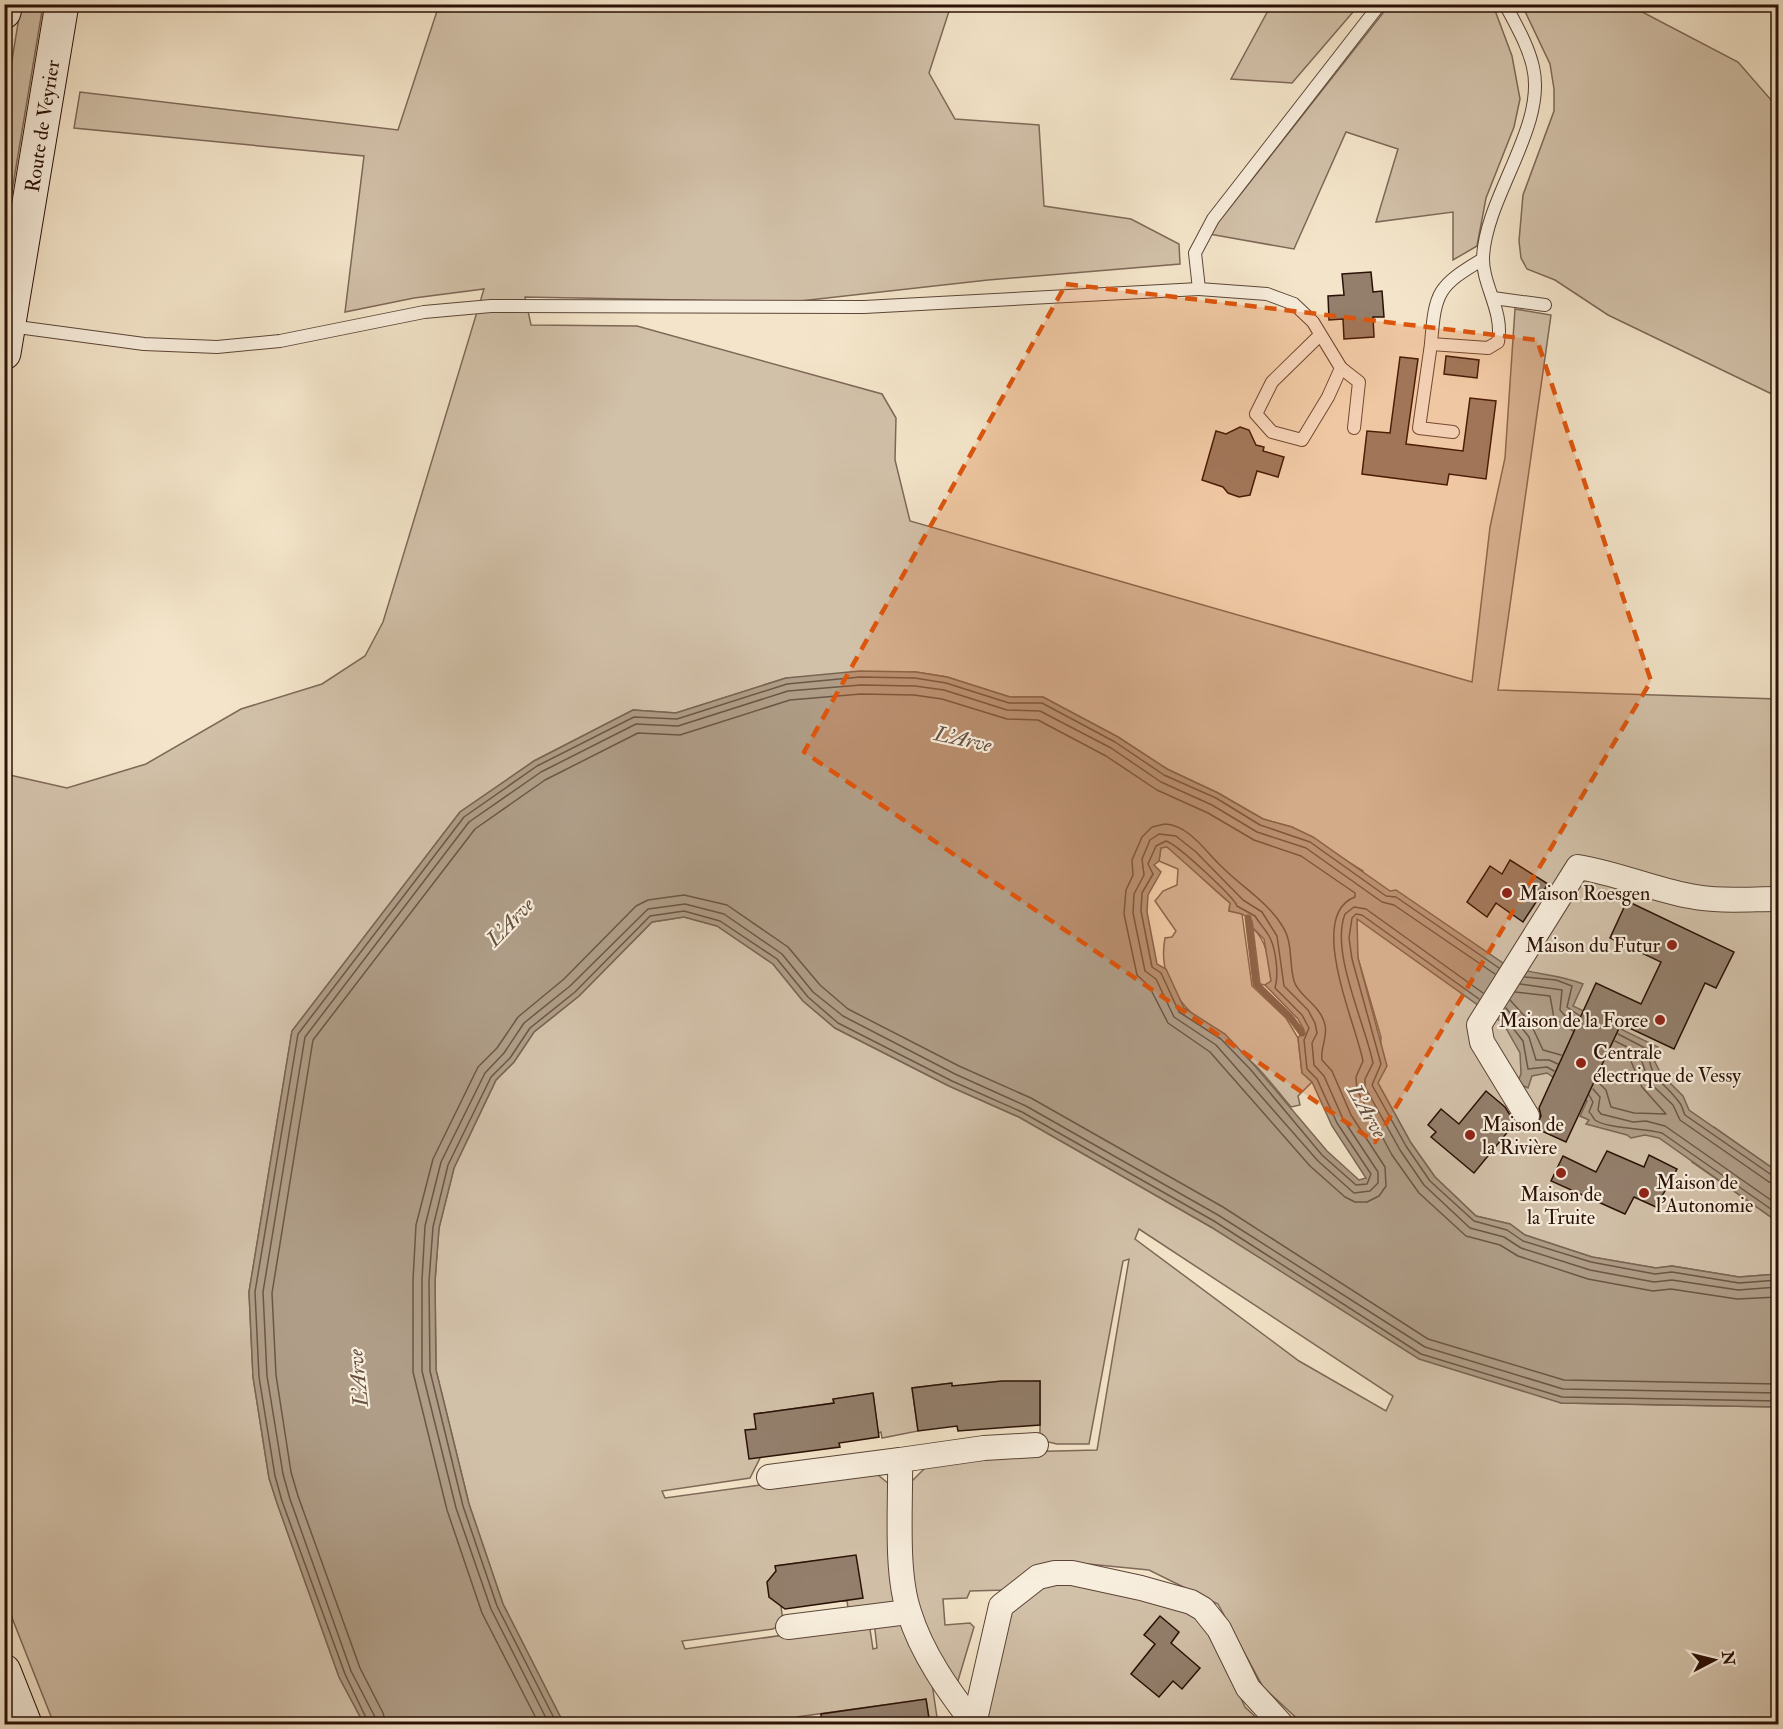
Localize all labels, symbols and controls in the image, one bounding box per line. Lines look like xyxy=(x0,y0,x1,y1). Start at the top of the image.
street label: Route de Veyrier xyxy=(20,58,65,194)
water label: L'Arve xyxy=(931,720,995,759)
place label: Maison Roesgen xyxy=(1519,881,1650,906)
marker: Maison Roesgen xyxy=(1500,886,1514,900)
water label: L'Arve xyxy=(480,891,541,953)
place label: Maison du Futur xyxy=(1525,933,1661,958)
marker: Maison du Futur xyxy=(1665,938,1679,952)
place label: Maison de la Force xyxy=(1499,1008,1648,1033)
marker: Maison de la Force xyxy=(1653,1013,1667,1027)
place label: Centrale électrique de Vessy xyxy=(1593,1040,1742,1088)
marker: Centrale électrique de Vessy xyxy=(1574,1056,1588,1070)
water label: L'Arve xyxy=(1340,1079,1393,1144)
place label: Maison de la Rivière xyxy=(1482,1112,1564,1160)
marker: Maison de la Rivière xyxy=(1463,1128,1477,1142)
marker: Maison de la Truite xyxy=(1554,1166,1568,1180)
place label: Maison de l'Autonomie xyxy=(1656,1170,1753,1218)
place label: Maison de la Truite xyxy=(1520,1182,1602,1230)
marker: Maison de l'Autonomie xyxy=(1637,1186,1651,1200)
water label: L'Arve xyxy=(342,1347,375,1409)
north arrow xyxy=(1684,1630,1744,1690)
text: N xyxy=(1717,1649,1739,1667)

